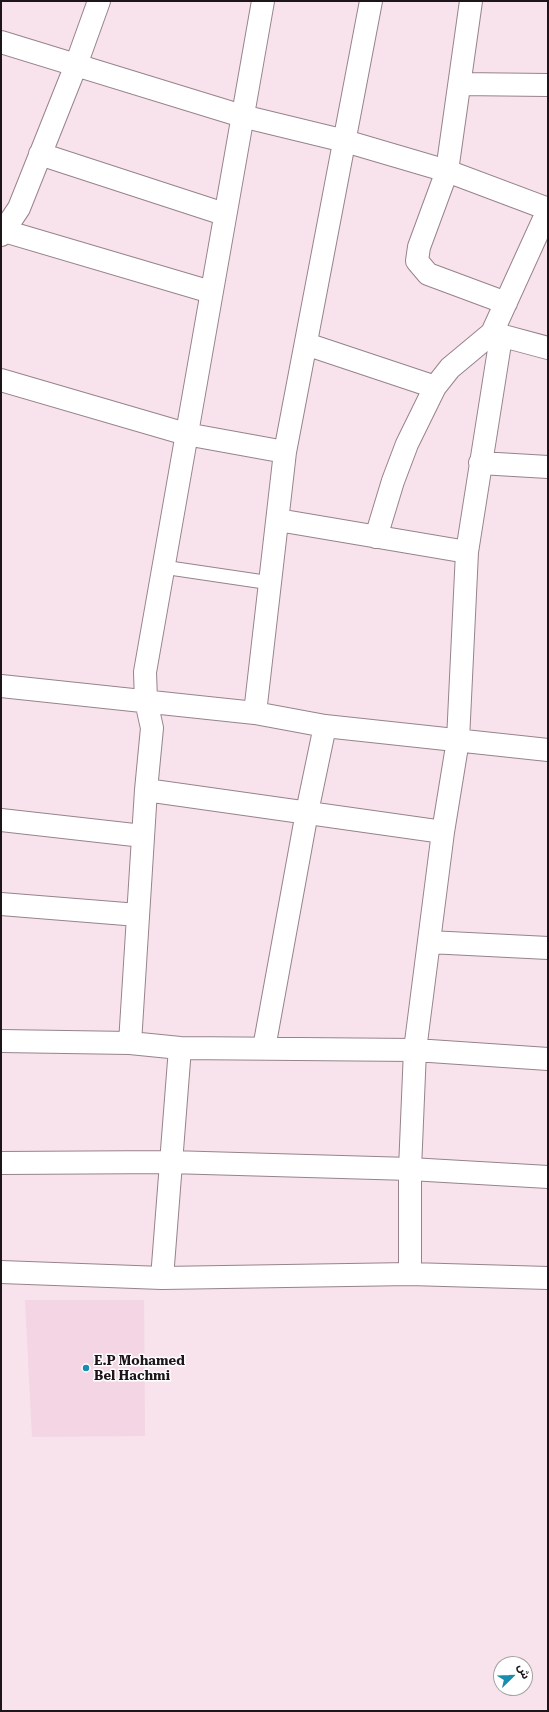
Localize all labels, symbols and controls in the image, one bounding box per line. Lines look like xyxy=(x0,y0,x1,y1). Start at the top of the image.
place label: E.P Mohamed Bel Hachmi xyxy=(94,1353,185,1384)
marker: E.P Mohamed Bel Hachmi xyxy=(81,1363,91,1373)
north arrow xyxy=(493,1656,533,1696)
text: ش xyxy=(515,1662,533,1681)

